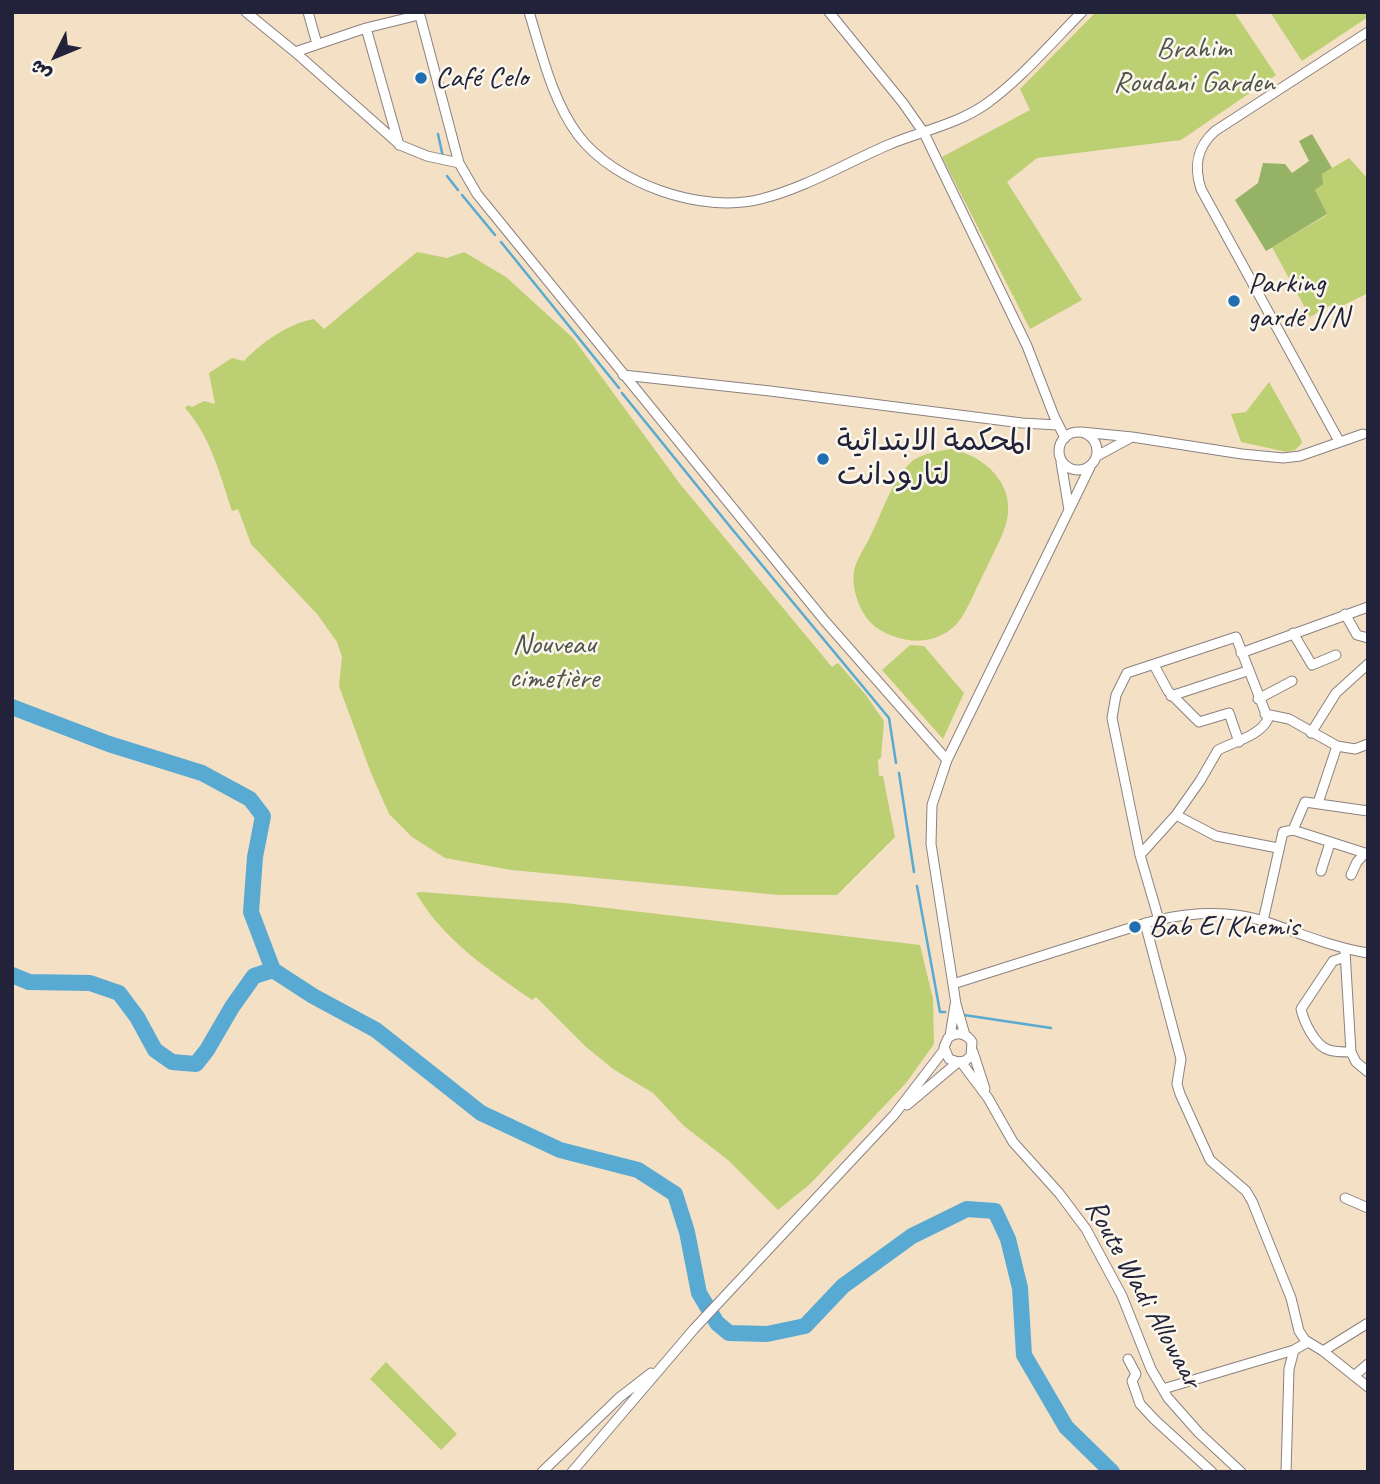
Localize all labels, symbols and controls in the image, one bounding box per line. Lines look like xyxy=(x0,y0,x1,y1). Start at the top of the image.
north arrow xyxy=(21,21,91,91)
park label: Brahim Roudani Garden xyxy=(1113,31,1275,102)
text: ش xyxy=(25,54,57,86)
place label: Café Celo xyxy=(435,60,528,96)
marker: Café Celo xyxy=(413,70,429,86)
place label: Parking gardé J/N xyxy=(1248,266,1348,336)
marker: Parking gardé J/N xyxy=(1226,293,1242,309)
place label: المحكمة الابتدائية لتارودانت xyxy=(837,424,1032,494)
marker: المحكمة الابتدائية لتارودانت xyxy=(815,451,831,467)
park label: Nouveau cimetière xyxy=(509,627,599,698)
place label: Bab El Khemis xyxy=(1149,909,1299,945)
marker: Bab El Khemis xyxy=(1127,919,1143,935)
street label: Route Wadi Allowaar xyxy=(1076,1193,1210,1395)

